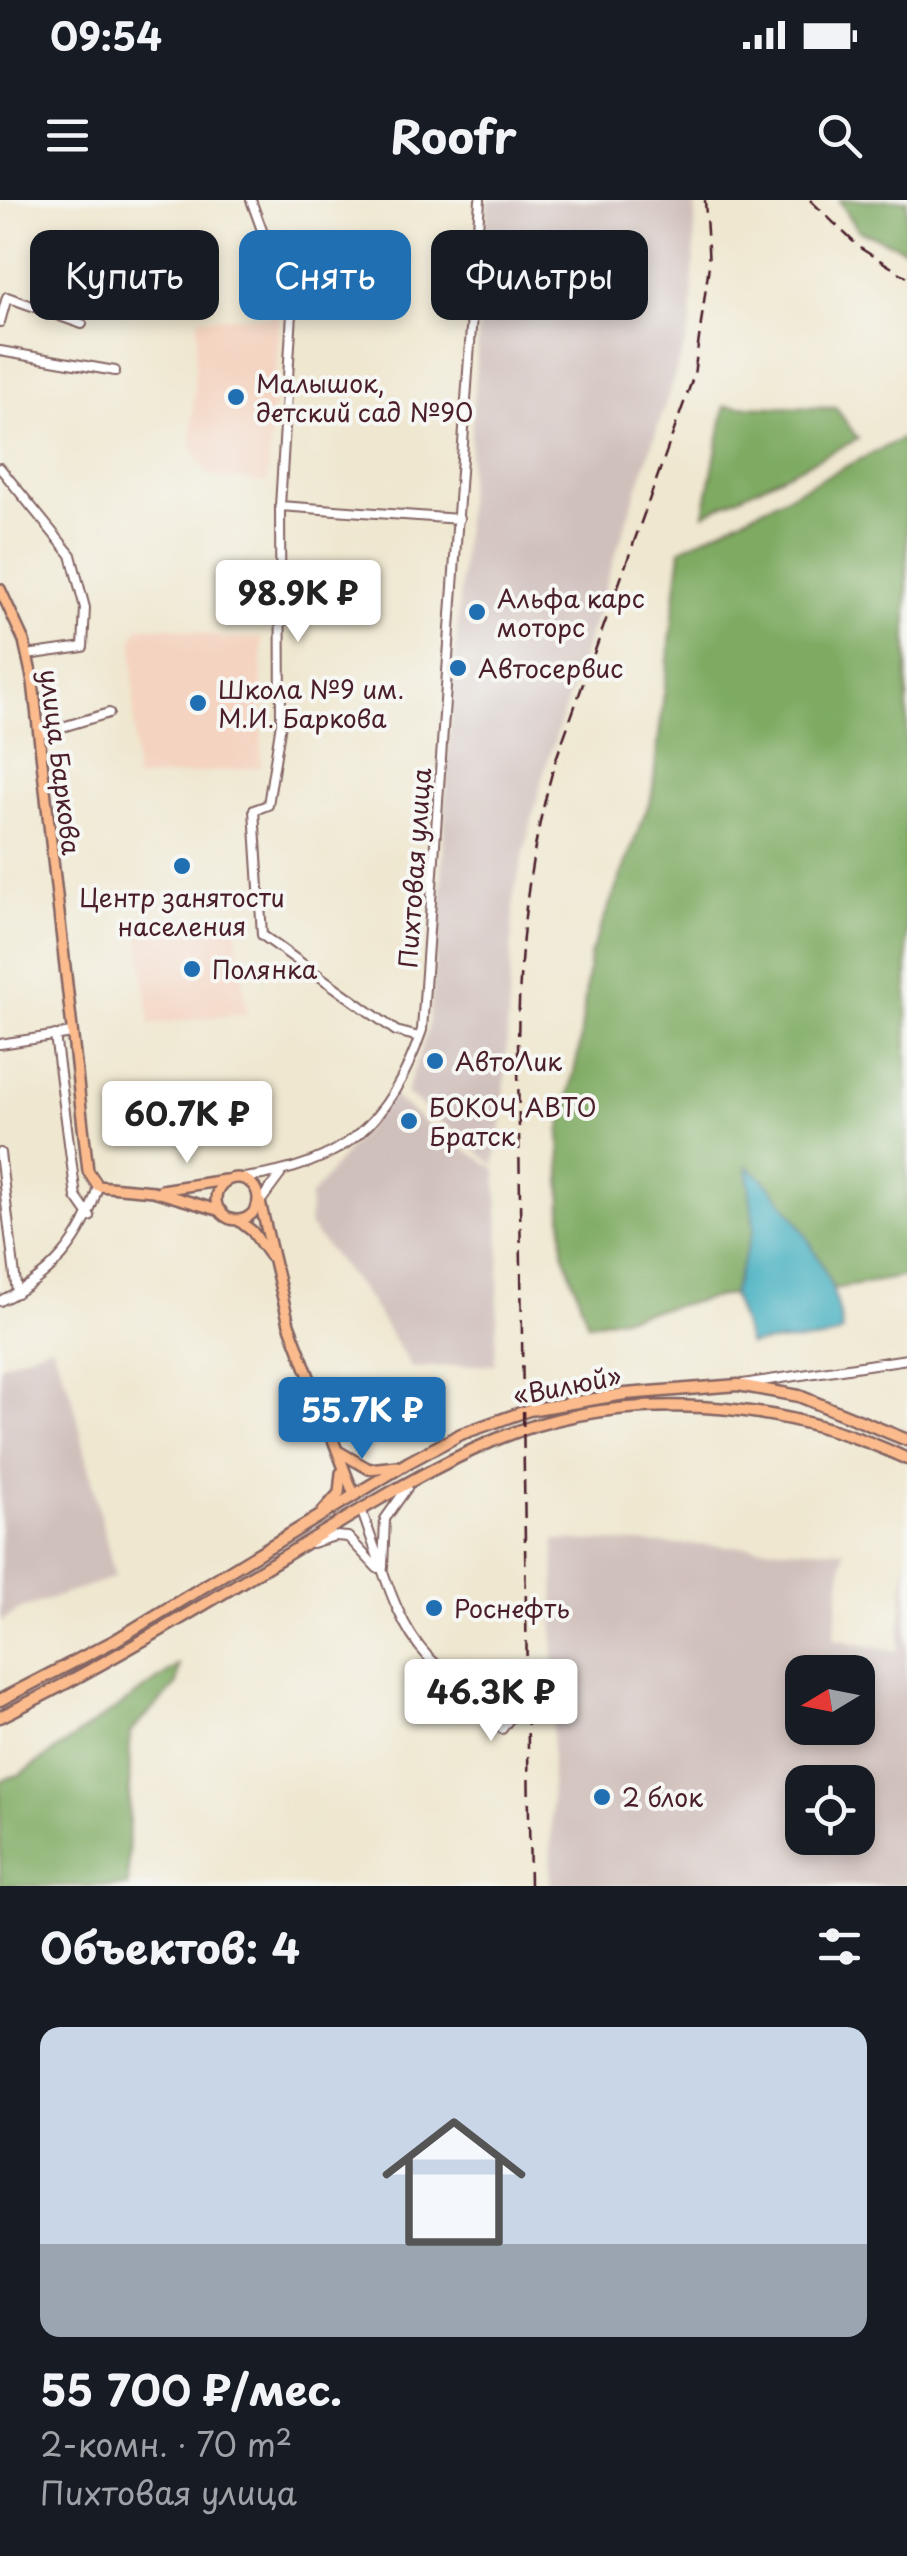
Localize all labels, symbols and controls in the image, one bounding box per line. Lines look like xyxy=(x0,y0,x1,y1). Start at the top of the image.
text: 09:54 xyxy=(50,7,162,64)
text: Roofr xyxy=(390,101,517,169)
icon: menu xyxy=(40,108,95,163)
icon: search xyxy=(812,108,867,163)
chip: Купить xyxy=(30,230,219,320)
chip: Снять xyxy=(239,230,411,320)
chip: Фильтры xyxy=(431,230,648,320)
place label: Малышок, детский сад №90 xyxy=(256,364,473,431)
marker: Малышок, детский сад №90 xyxy=(225,386,247,408)
pin: 98.9K ₽ xyxy=(206,560,390,645)
text: 98.9K ₽ xyxy=(238,568,358,616)
place label: Альфа карс моторс xyxy=(497,579,645,646)
marker: Альфа карс моторс xyxy=(466,601,488,623)
place label: Автосервис xyxy=(478,649,623,687)
marker: Автосервис xyxy=(447,657,469,679)
street label: улица Баркова xyxy=(31,667,91,858)
place label: Школа №9 им. М.И. Баркова xyxy=(218,670,404,737)
marker: Школа №9 им. М.И. Баркова xyxy=(187,692,209,714)
street label: Пихтовая улица xyxy=(388,766,440,969)
marker: Центр занятости населения xyxy=(171,855,193,877)
place label: Центр занятости населения xyxy=(79,878,285,945)
place label: Полянка xyxy=(212,950,318,988)
marker: Полянка xyxy=(181,958,203,980)
place label: АвтоЛик xyxy=(455,1042,562,1080)
marker: АвтоЛик xyxy=(424,1050,446,1072)
pin: 60.7K ₽ xyxy=(95,1081,279,1166)
place label: БОКОЧ АВТО Братск xyxy=(429,1088,597,1155)
text: 60.7K ₽ xyxy=(124,1089,250,1137)
marker: БОКОЧ АВТО Братск xyxy=(398,1110,420,1132)
street label: «Вилюй» xyxy=(510,1356,624,1414)
pin: 55.7K ₽ xyxy=(270,1377,454,1462)
text: 55.7K ₽ xyxy=(301,1385,423,1433)
place label: Роснефть xyxy=(454,1589,570,1627)
marker: Роснефть xyxy=(423,1597,445,1619)
north arrow xyxy=(785,1655,875,1745)
map controls xyxy=(785,1655,875,1855)
pin: 46.3K ₽ xyxy=(399,1659,583,1744)
text: 46.3K ₽ xyxy=(426,1667,556,1715)
button: locate xyxy=(785,1765,875,1855)
place label: 2 блок xyxy=(622,1778,703,1816)
marker: 2 блок xyxy=(591,1786,613,1808)
text: Объектов: 4 xyxy=(40,1915,300,1978)
icon: filters xyxy=(812,1919,867,1974)
icon: home xyxy=(364,2092,544,2272)
text: 55 700 ₽/мес. xyxy=(40,2357,342,2420)
text: 2-комн. · 70 m² xyxy=(40,2420,292,2468)
text: Пихтовая улица xyxy=(40,2468,297,2516)

